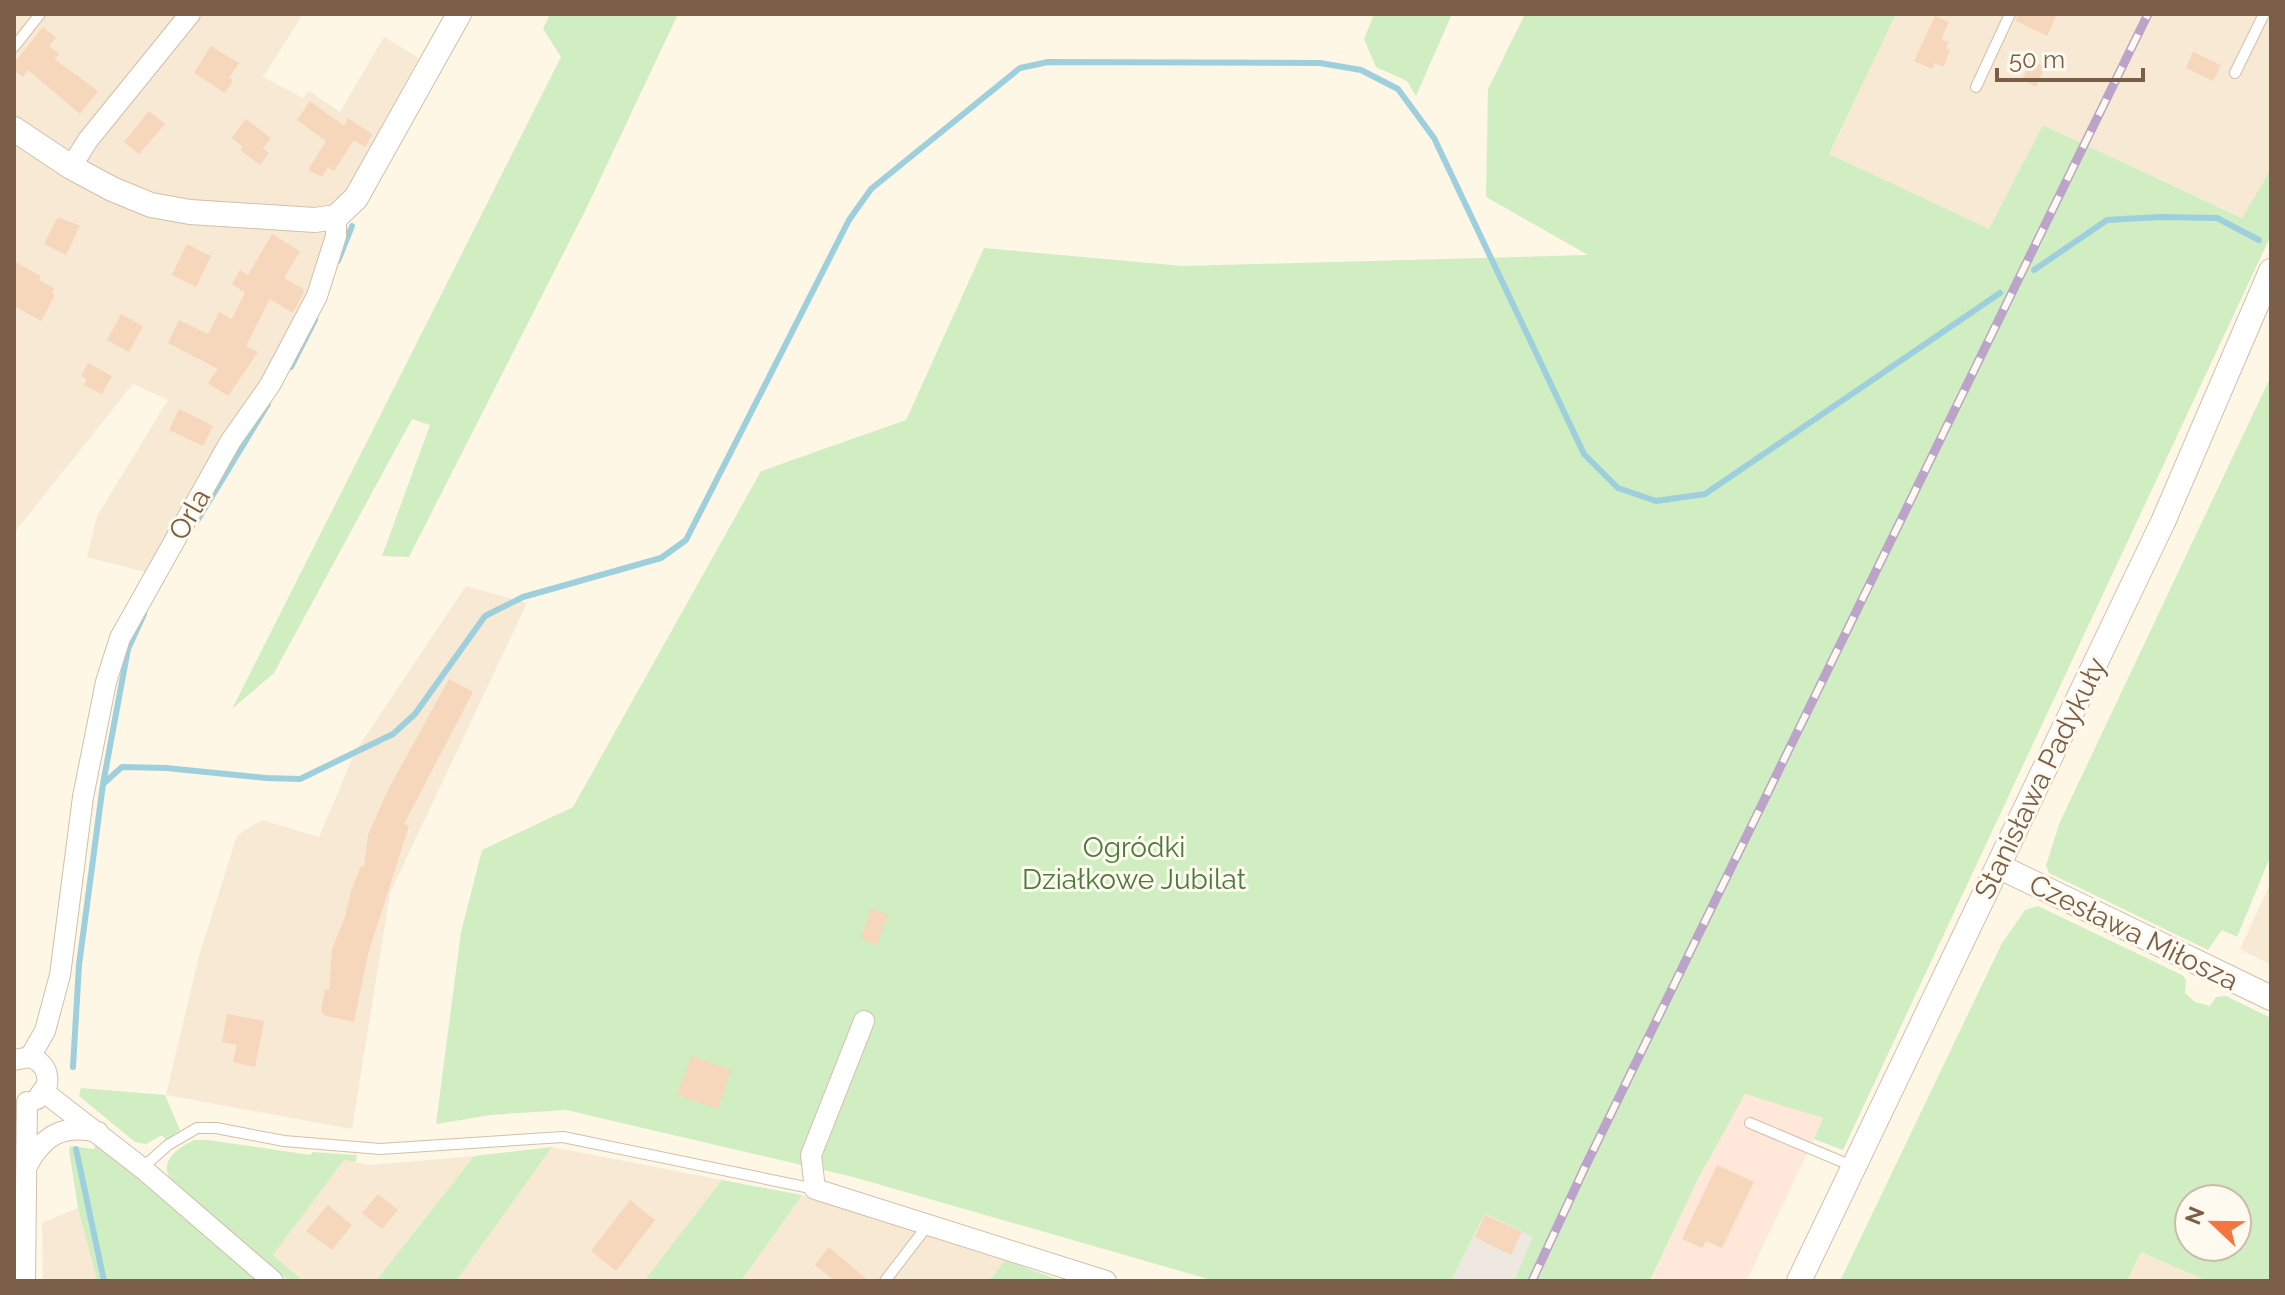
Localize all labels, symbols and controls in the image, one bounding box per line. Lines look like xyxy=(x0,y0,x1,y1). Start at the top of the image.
scale bar xyxy=(1997,32,2143,82)
text: 50 m xyxy=(2009,45,2065,74)
street label: Orla xyxy=(162,483,217,546)
street label: Stanisława Padykuły xyxy=(1968,652,2113,904)
park label: Ogródki Działkowe Jubilat xyxy=(1022,831,1247,896)
street label: Czesława Miłosza xyxy=(2024,868,2244,997)
north arrow xyxy=(2173,1183,2253,1263)
text: N xyxy=(2179,1203,2210,1228)

